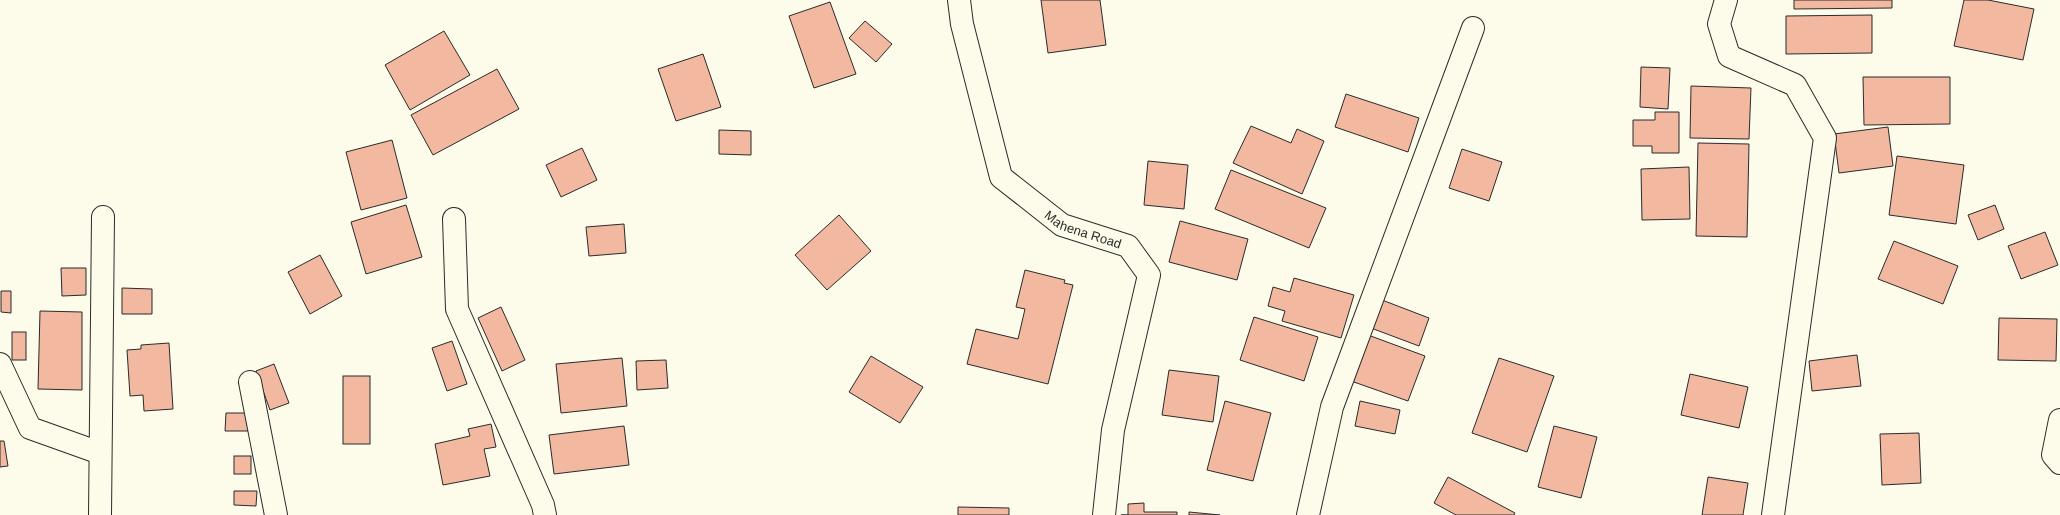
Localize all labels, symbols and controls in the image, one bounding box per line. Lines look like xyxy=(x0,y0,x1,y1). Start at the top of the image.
street label: Mahena Road xyxy=(1042,207,1123,251)

